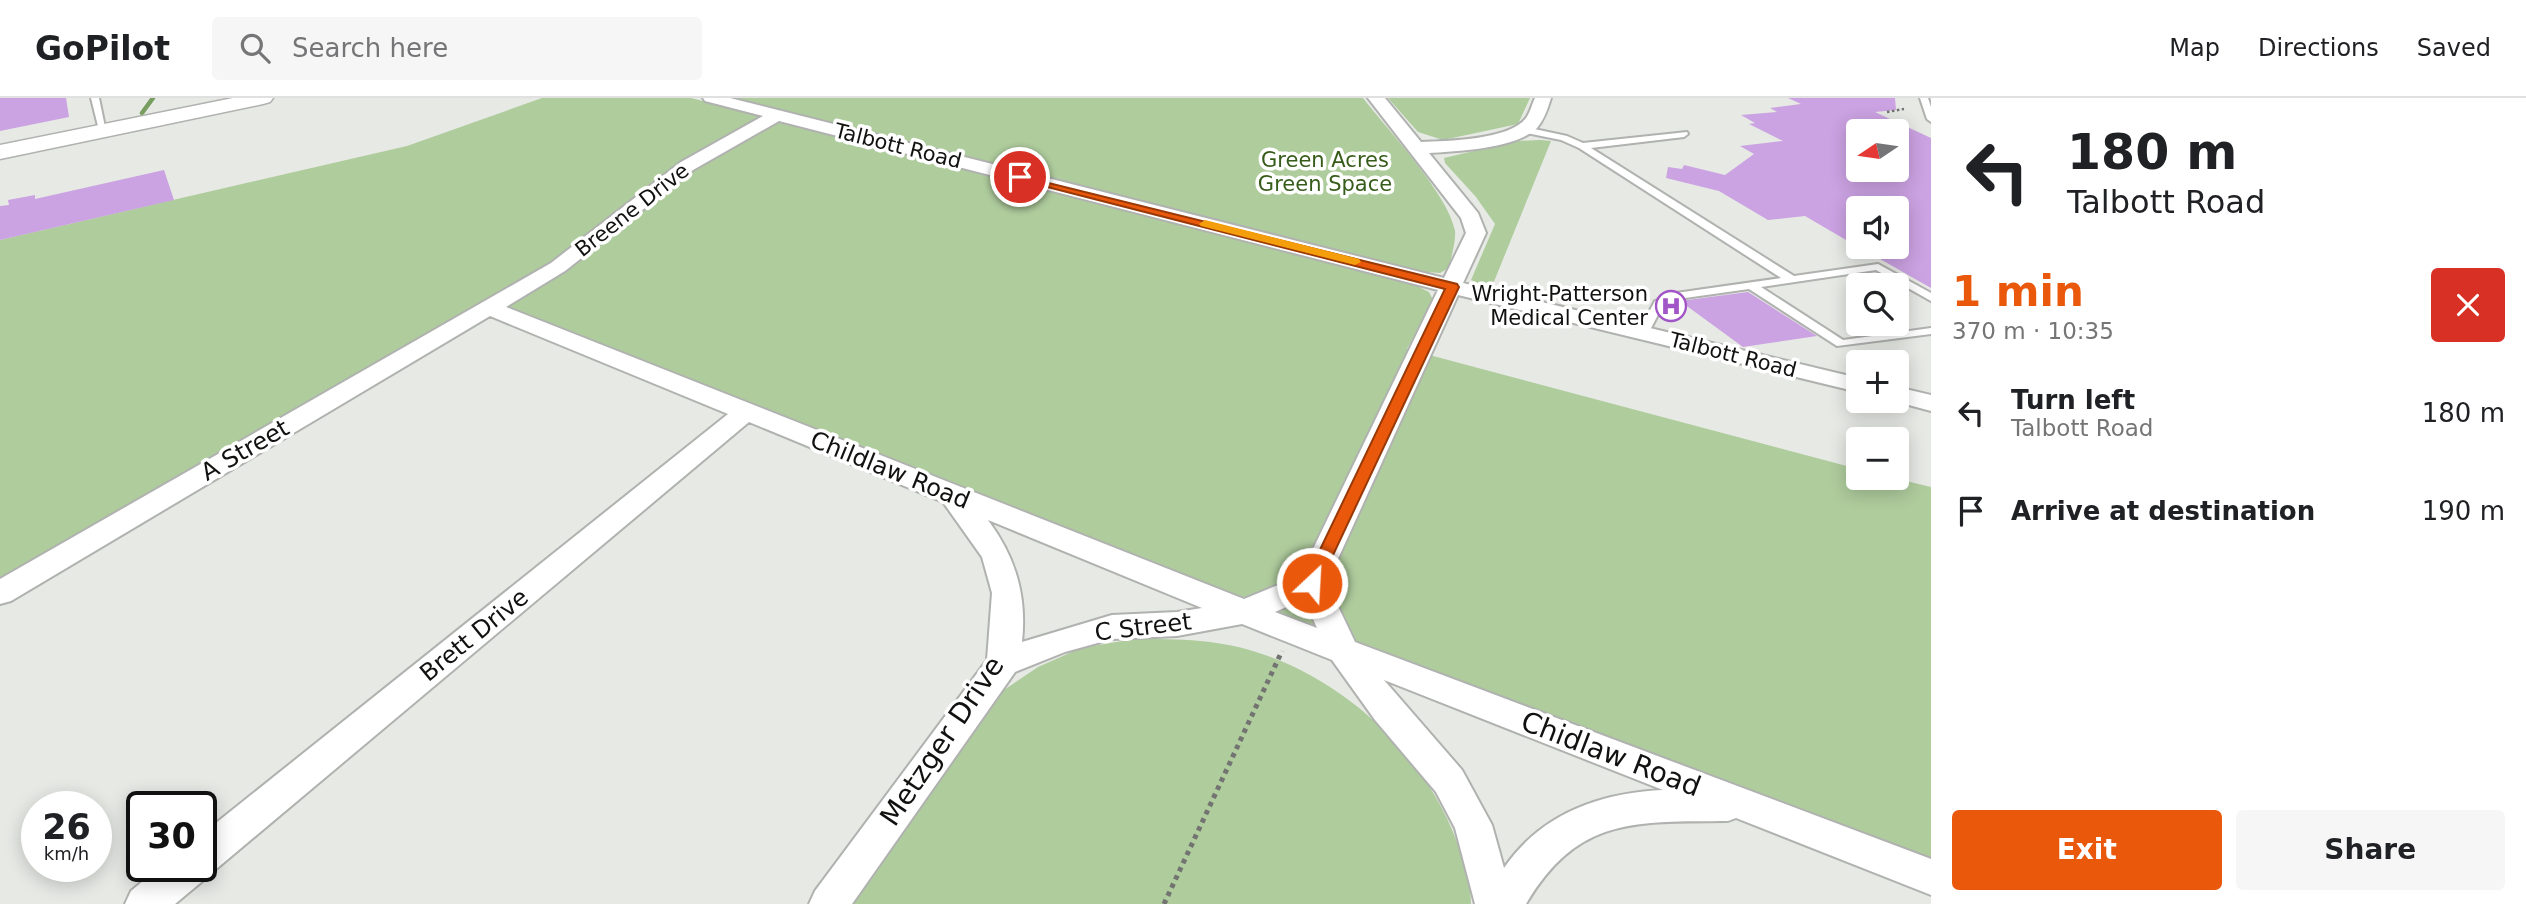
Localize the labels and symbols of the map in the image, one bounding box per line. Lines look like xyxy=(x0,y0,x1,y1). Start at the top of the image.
street label: Talbott Road xyxy=(831,118,964,173)
north arrow xyxy=(1846,119,1909,182)
pin xyxy=(990,147,1050,207)
park label: Green Acres Green Space xyxy=(1258,148,1392,196)
street label: Breene Drive xyxy=(571,158,693,262)
place label: Wright-Patterson Medical Center xyxy=(1472,282,1648,330)
hospital icon: Wright-Patterson Medical Center xyxy=(1654,289,1688,323)
street label: Talbott Road xyxy=(1666,327,1799,382)
street label: A Street xyxy=(196,414,294,486)
street label: Childlaw Road xyxy=(806,425,974,515)
position arrow xyxy=(1275,546,1349,620)
street label: Brett Drive xyxy=(414,583,534,687)
street label: C Street xyxy=(1093,607,1193,647)
street label: Metzger Drive xyxy=(873,650,1011,832)
street label: Chidlaw Road xyxy=(1516,705,1706,803)
speed limit sign: 30 xyxy=(126,791,217,882)

